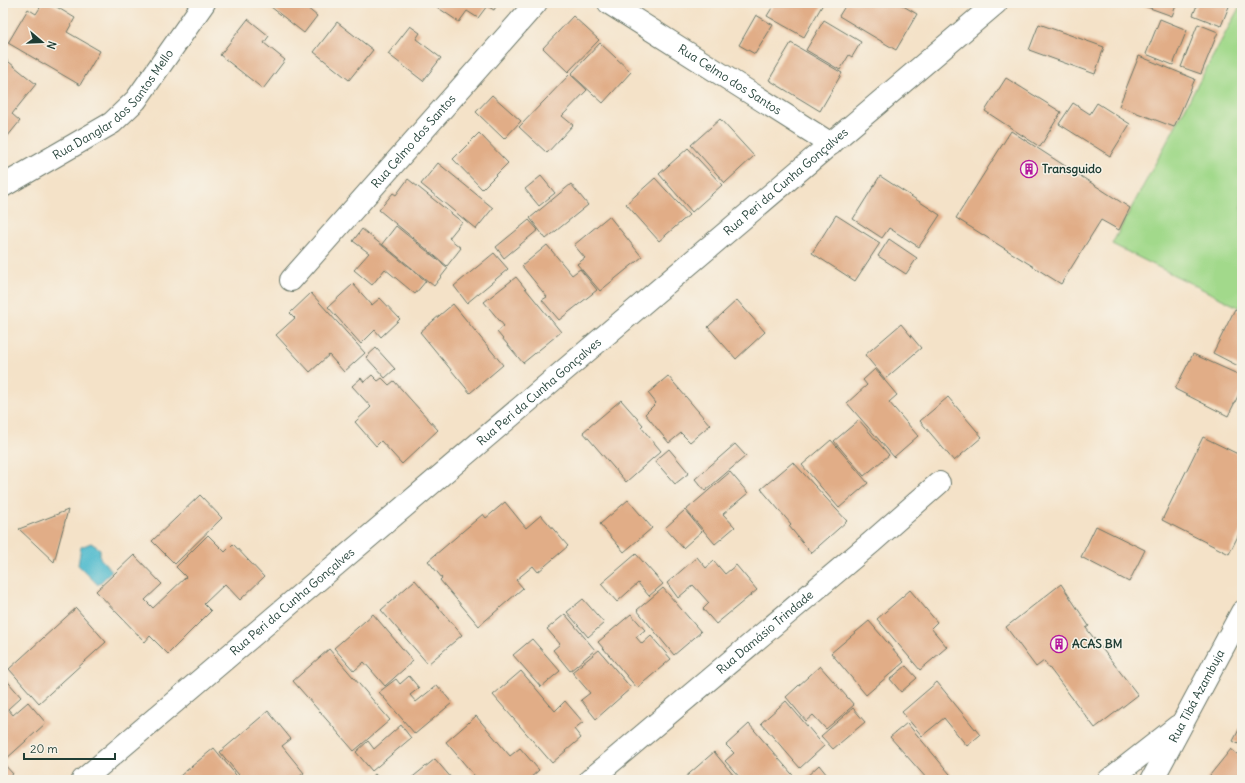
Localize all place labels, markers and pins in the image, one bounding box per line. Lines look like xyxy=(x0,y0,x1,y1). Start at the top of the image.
building icon: Transguido xyxy=(1019,159,1039,179)
place label: Transguido xyxy=(1042,161,1102,177)
building icon: ACAS BM xyxy=(1049,634,1069,654)
place label: ACAS BM xyxy=(1072,636,1122,651)

